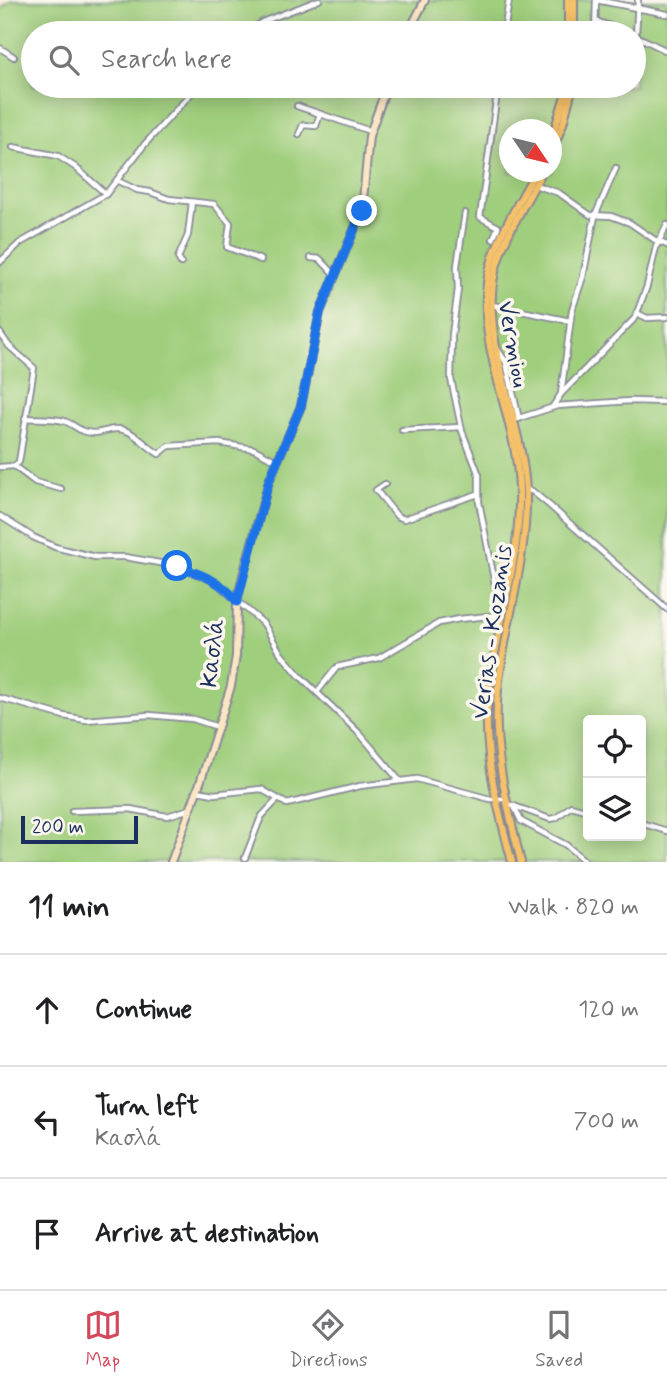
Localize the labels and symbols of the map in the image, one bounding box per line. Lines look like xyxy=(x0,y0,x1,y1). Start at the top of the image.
north arrow xyxy=(499,119,562,182)
route end xyxy=(346,195,377,226)
street label: Vermiou xyxy=(490,298,535,390)
street label: Verias - Kozanis xyxy=(465,543,520,721)
route start xyxy=(161,550,192,581)
street label: Κασλά xyxy=(194,617,233,689)
scale bar xyxy=(21,813,138,845)

